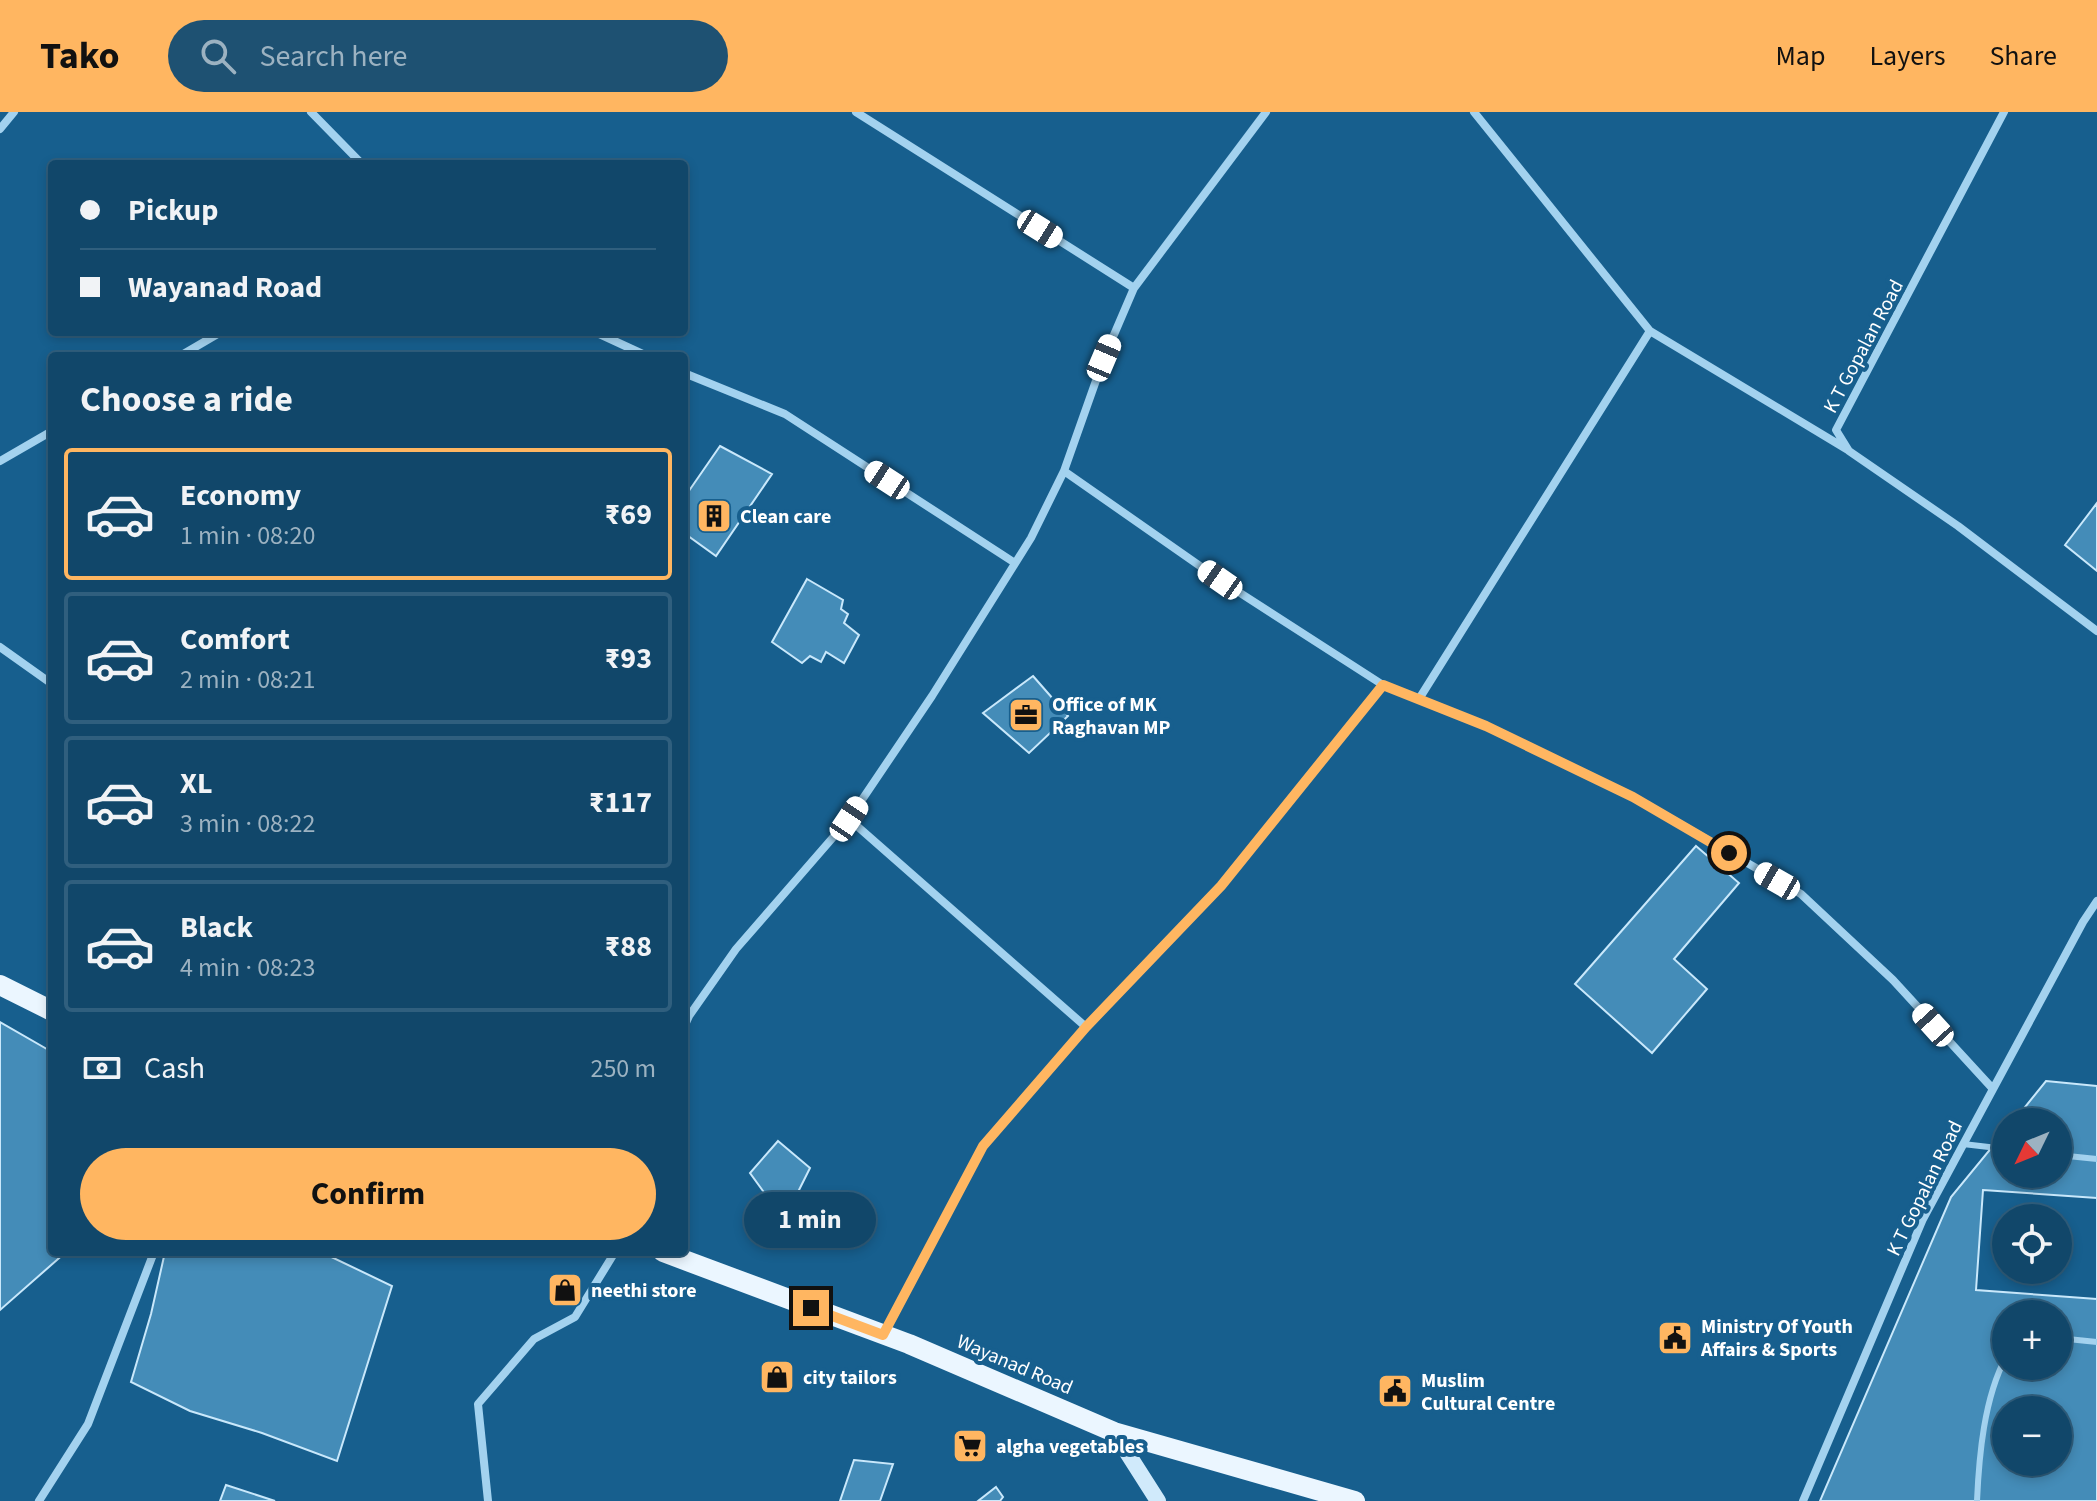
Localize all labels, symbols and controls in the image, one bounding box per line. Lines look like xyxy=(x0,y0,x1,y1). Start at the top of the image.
search box xyxy=(168,20,728,92)
text: Tako xyxy=(40,29,120,83)
icon: search xyxy=(196,34,240,78)
text: Search here xyxy=(260,35,408,78)
text: Map xyxy=(1775,36,1825,76)
text: Layers xyxy=(1869,36,1945,76)
text: Share xyxy=(1989,36,2057,76)
text: Pickup xyxy=(128,189,218,232)
car xyxy=(1013,206,1067,252)
text: Wayanad Road xyxy=(128,266,322,309)
street label: K T Gopalan Road xyxy=(1817,275,1911,418)
car xyxy=(1084,331,1124,385)
text: Choose a ride xyxy=(80,374,293,425)
car xyxy=(860,457,914,503)
text: Economy xyxy=(180,474,301,517)
icon: car xyxy=(84,478,156,550)
text: ₹69 xyxy=(604,493,652,536)
building icon: Clean care xyxy=(695,497,733,535)
place label: Clean care xyxy=(740,503,831,531)
text: 1 min · 08:20 xyxy=(180,517,315,554)
car xyxy=(1193,556,1247,604)
text: Comfort xyxy=(180,618,290,661)
icon: car xyxy=(84,622,156,694)
text: ₹93 xyxy=(604,637,652,680)
text: 2 min · 08:21 xyxy=(180,661,315,698)
place label: Office of MK Raghavan MP xyxy=(1052,691,1171,742)
office icon: Office of MK Raghavan MP xyxy=(1007,696,1045,734)
text: XL xyxy=(180,762,213,805)
icon: car xyxy=(84,766,156,838)
text: ₹117 xyxy=(589,781,652,824)
car xyxy=(826,792,872,846)
text: 3 min · 08:22 xyxy=(180,805,315,842)
route start xyxy=(1711,835,1747,871)
car xyxy=(1750,859,1804,903)
text: Black xyxy=(180,906,253,949)
icon: car xyxy=(84,910,156,982)
text: ₹88 xyxy=(604,925,652,968)
text: 4 min · 08:23 xyxy=(180,949,315,986)
car xyxy=(1908,999,1958,1051)
icon: cash xyxy=(80,1046,124,1090)
text: Cash xyxy=(144,1047,205,1090)
text: 250 m xyxy=(590,1050,656,1087)
north arrow xyxy=(1992,1108,2072,1188)
map controls xyxy=(1992,1108,2072,1476)
street label: K T Gopalan Road xyxy=(1880,1116,1970,1261)
button: Confirm xyxy=(80,1148,656,1240)
callout: 1 min xyxy=(745,1192,877,1248)
text: 1 min xyxy=(778,1201,842,1238)
button: locate xyxy=(1992,1204,2072,1284)
shop icon: neethi store xyxy=(546,1271,584,1309)
place label: neethi store xyxy=(591,1277,697,1305)
route end xyxy=(793,1290,829,1326)
button: + xyxy=(1992,1300,2072,1380)
place label: Ministry Of Youth Affairs & Sports xyxy=(1700,1313,1853,1364)
public building icon: Ministry Of Youth Affairs & Sports xyxy=(1656,1319,1694,1357)
street label: Wayanad Road xyxy=(952,1328,1077,1402)
shop icon: city tailors xyxy=(758,1358,796,1396)
place label: city tailors xyxy=(803,1364,897,1392)
place label: Muslim Cultural Centre xyxy=(1421,1367,1555,1418)
public building icon: Muslim Cultural Centre xyxy=(1376,1372,1414,1410)
button: − xyxy=(1992,1396,2072,1476)
supermarket icon: algha vegetables xyxy=(951,1427,989,1465)
place label: algha vegetables xyxy=(996,1433,1144,1461)

